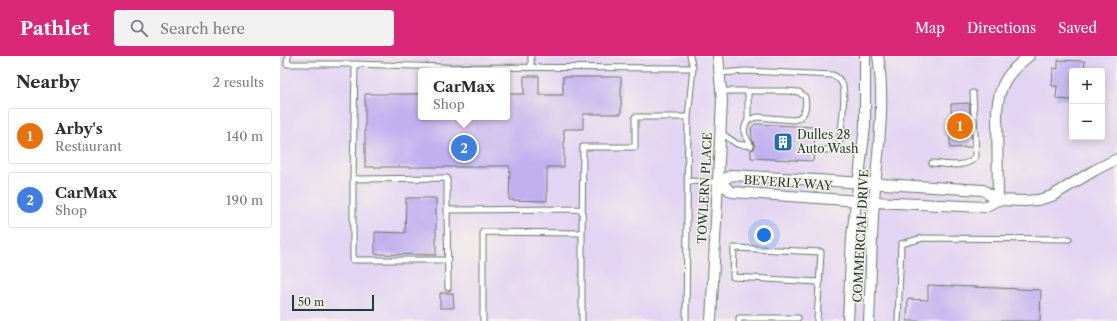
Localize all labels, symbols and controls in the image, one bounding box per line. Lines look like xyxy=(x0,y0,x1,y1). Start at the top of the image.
search box xyxy=(114,10,394,46)
text: Pathlet xyxy=(20,17,90,40)
icon: search xyxy=(128,17,150,39)
text: Search here xyxy=(160,19,245,38)
text: Map xyxy=(915,19,945,37)
text: Directions xyxy=(967,19,1036,37)
text: Saved xyxy=(1058,19,1097,37)
popup xyxy=(418,68,510,120)
map controls xyxy=(1069,68,1105,140)
button: + xyxy=(1069,68,1105,104)
text: Nearby xyxy=(16,72,80,92)
text: 2 results xyxy=(213,74,264,90)
text: CarMax xyxy=(433,77,495,96)
text: Shop xyxy=(433,96,465,112)
button: − xyxy=(1069,104,1105,140)
pin: 1 xyxy=(947,111,973,141)
text: Arby's xyxy=(55,119,103,138)
place label: Dulles 28 Auto Wash xyxy=(796,127,859,156)
text: 1 xyxy=(27,128,33,144)
text: 140 m xyxy=(226,128,263,144)
building icon: Dulles 28 Auto Wash xyxy=(772,131,794,153)
street label: TOWLERN PLACE xyxy=(694,132,715,244)
pin: 2 xyxy=(451,133,477,163)
text: Restaurant xyxy=(55,138,122,154)
street label: COMMERCIAL DRIVE xyxy=(850,169,871,303)
street label: BEVERLY WAY xyxy=(743,172,833,193)
text: CarMax xyxy=(55,183,117,202)
text: 2 xyxy=(26,192,34,208)
text: 190 m xyxy=(226,192,263,208)
text: Shop xyxy=(55,202,87,218)
your location xyxy=(754,225,774,245)
scale bar xyxy=(292,293,374,312)
text: 50 m xyxy=(298,295,324,309)

